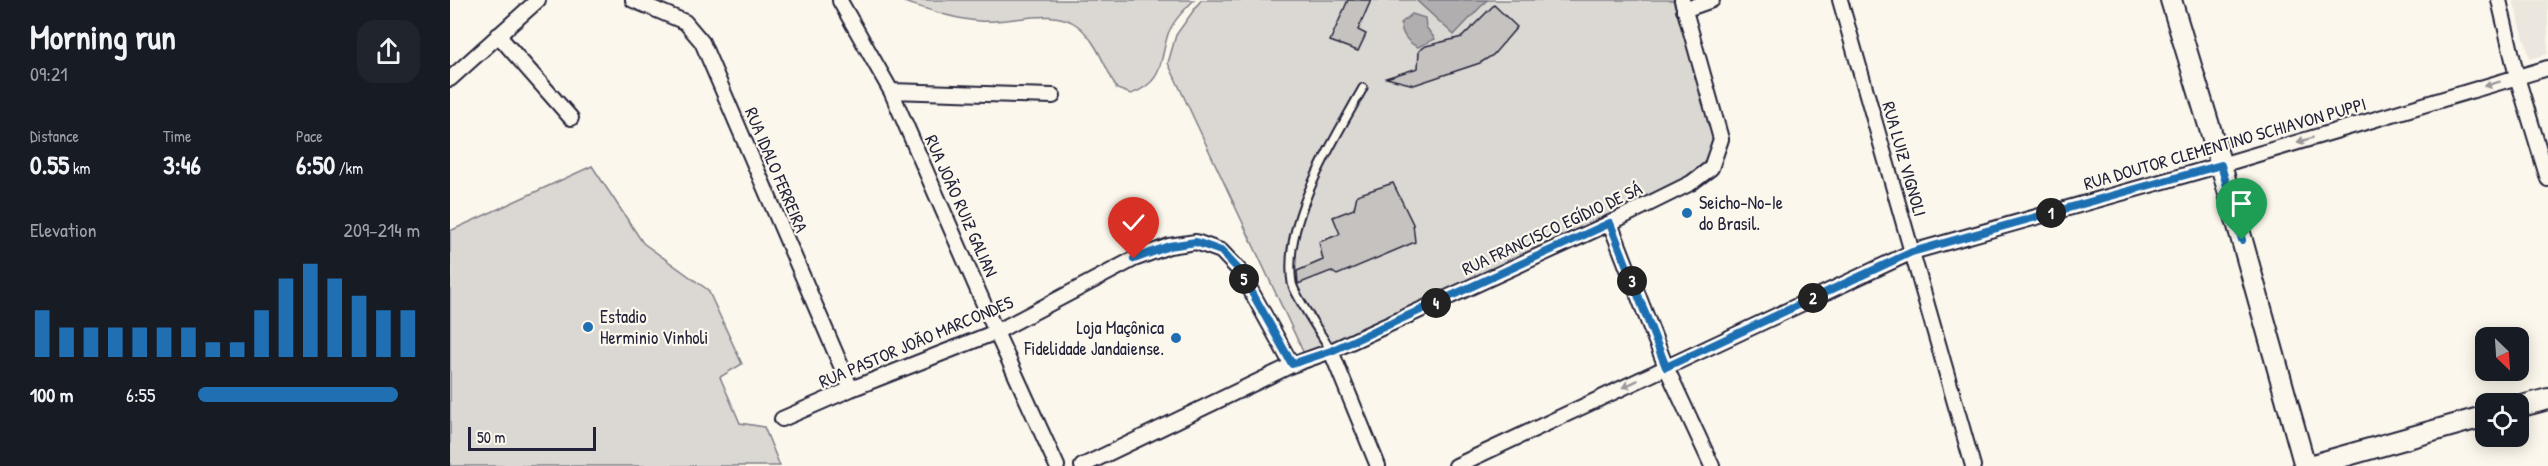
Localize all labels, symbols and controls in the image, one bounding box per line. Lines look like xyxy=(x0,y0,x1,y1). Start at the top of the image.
text: Morning run xyxy=(30,15,176,59)
button: share xyxy=(357,20,420,83)
text: 09:21 xyxy=(30,60,68,87)
one-way arrow xyxy=(2483,80,2501,89)
street label: RUA DOUTOR CLEMENTINO SCHIAVON PUPPI xyxy=(2081,91,2369,196)
street label: RUA LUIZ VIGNOLI xyxy=(1876,98,1933,219)
street label: RUA IDALO FERREIRA xyxy=(739,103,814,236)
text: Distance xyxy=(30,125,79,147)
text: Time xyxy=(163,125,191,147)
text: Pace xyxy=(296,125,323,147)
street label: RUA JOÃO RUIZ GALIAN xyxy=(919,131,1004,281)
one-way arrow xyxy=(2296,136,2314,145)
text: 0.55 xyxy=(30,147,69,182)
text: 3:46 xyxy=(163,147,201,182)
text: 6:50 xyxy=(296,147,335,182)
text: km xyxy=(69,157,90,179)
text: /km xyxy=(335,157,363,179)
street label: RUA FRANCISCO EGÍDIO DE SÁ xyxy=(1458,176,1646,281)
pin xyxy=(2216,178,2267,240)
icon: arrive xyxy=(2225,187,2258,220)
place label: Seicho-No-Ie do Brasil. xyxy=(1699,190,1783,236)
pin xyxy=(1108,197,1159,259)
pin: 1 xyxy=(2036,198,2066,228)
text: 1 xyxy=(2048,202,2054,224)
icon: check xyxy=(1117,206,1150,239)
marker: Seicho-No-Ie do Brasil. xyxy=(1680,206,1694,220)
text: Elevation xyxy=(30,216,96,243)
text: 209–214 m xyxy=(344,216,420,243)
pin: 5 xyxy=(1229,264,1259,294)
pin: 3 xyxy=(1617,266,1647,296)
text: 5 xyxy=(1241,268,1247,290)
text: 3 xyxy=(1628,270,1636,292)
pin: 2 xyxy=(1798,283,1828,313)
text: 2 xyxy=(1809,287,1817,309)
pin: 4 xyxy=(1421,288,1451,318)
street label: RUA PASTOR JOÃO MARCONDES xyxy=(815,289,1017,394)
text: 4 xyxy=(1433,292,1439,314)
place label: Estadio Herminio Vinholi xyxy=(600,304,708,350)
place label: Loja Maçônica Fidelidade Jandaiense. xyxy=(1024,315,1164,361)
marker: Estadio Herminio Vinholi xyxy=(581,320,595,334)
north arrow xyxy=(2475,327,2529,381)
map controls xyxy=(2475,327,2529,447)
marker: Loja Maçônica Fidelidade Jandaiense. xyxy=(1169,331,1183,345)
one-way arrow xyxy=(1622,380,1639,389)
text: 100 m xyxy=(30,381,73,408)
text: 6:55 xyxy=(126,381,156,408)
button: locate xyxy=(2475,393,2529,447)
scale bar xyxy=(468,424,596,452)
text: 50 m xyxy=(477,426,506,448)

